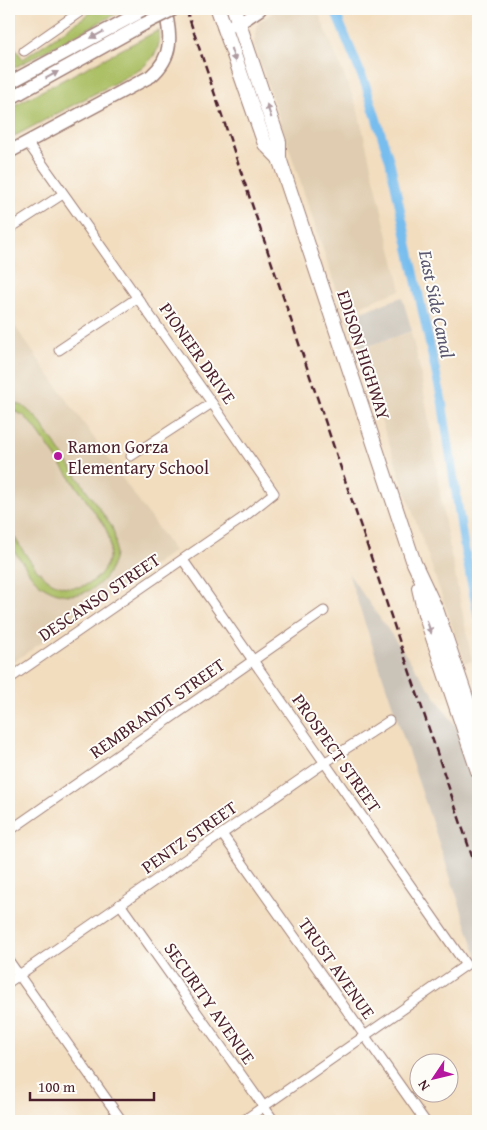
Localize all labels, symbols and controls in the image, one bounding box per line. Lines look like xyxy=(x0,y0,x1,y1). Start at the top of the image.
one-way arrow xyxy=(91,31,104,40)
one-way arrow xyxy=(230,48,238,63)
one-way arrow xyxy=(44,71,59,79)
one-way arrow xyxy=(264,104,272,119)
water label: East Side Canal xyxy=(412,247,462,361)
street label: EDISON HIGHWAY xyxy=(330,287,398,424)
street label: PIONEER DRIVE xyxy=(153,297,243,409)
place label: Ramon Gorza Elementary School xyxy=(68,433,209,481)
marker: Ramon Gorza Elementary School xyxy=(52,450,64,462)
street label: DESCANSO STREET xyxy=(33,546,165,648)
one-way arrow xyxy=(426,620,434,635)
street label: REMBRANDT STREET xyxy=(84,651,230,765)
street label: PROSPECT STREET xyxy=(286,688,388,818)
street label: PENTZ STREET xyxy=(136,794,242,880)
street label: TRUST AVENUE xyxy=(292,912,382,1024)
street label: SECURITY AVENUE xyxy=(158,937,262,1069)
north arrow xyxy=(410,1052,460,1102)
scale bar xyxy=(30,1070,154,1102)
text: N xyxy=(412,1075,434,1095)
text: 100 m xyxy=(38,1076,76,1097)

